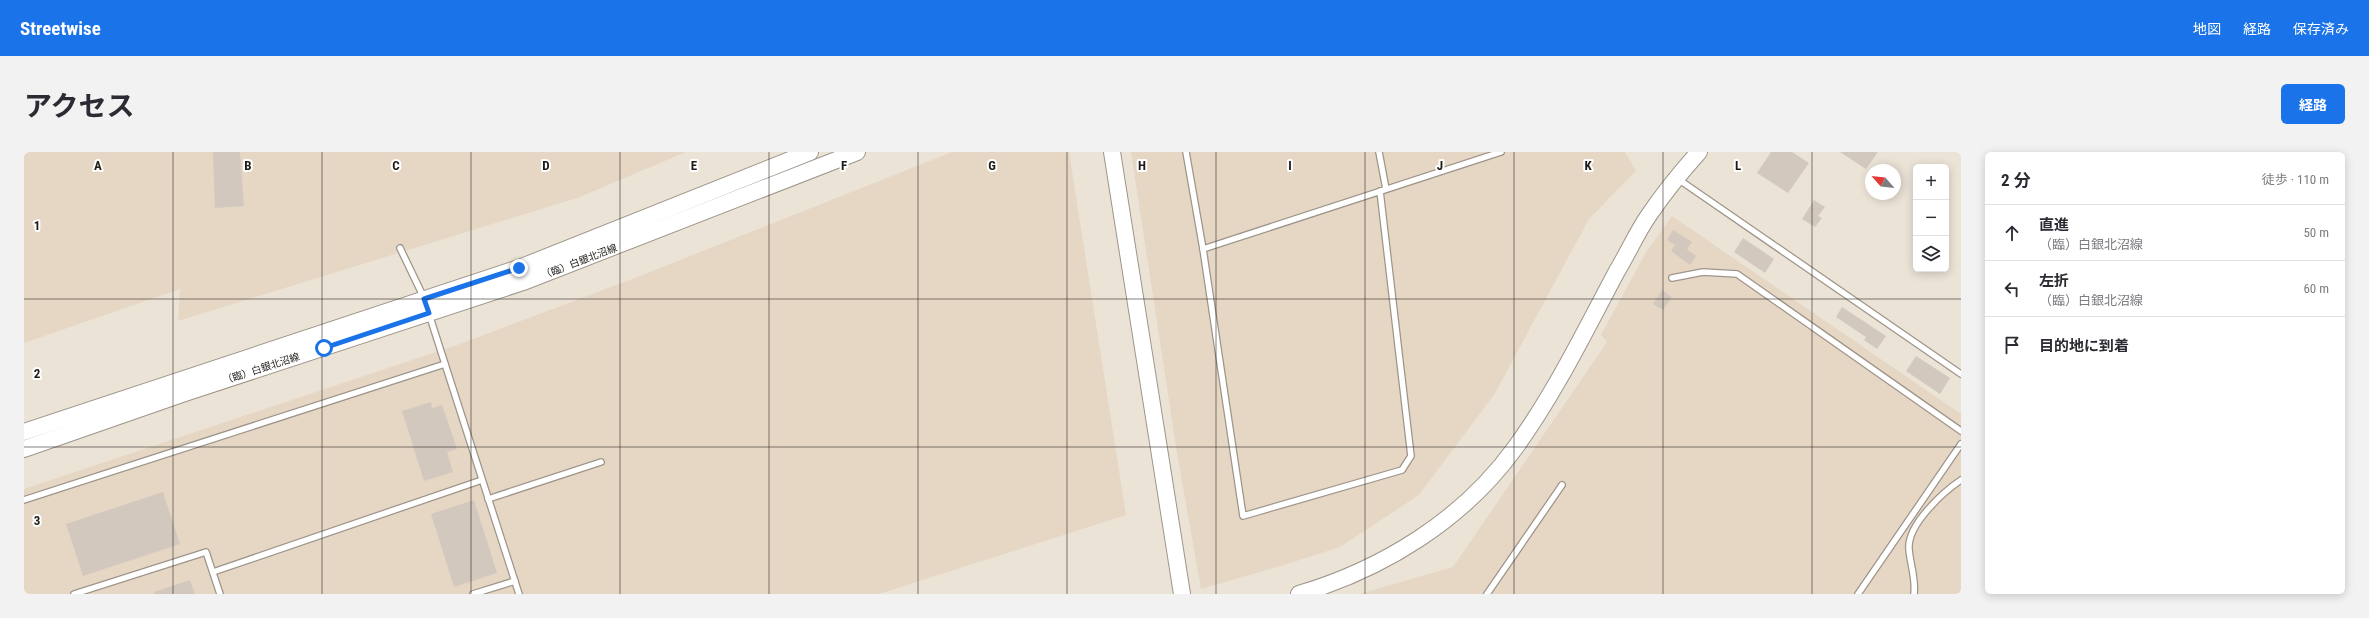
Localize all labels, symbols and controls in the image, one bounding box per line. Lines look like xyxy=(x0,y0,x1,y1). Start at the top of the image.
text: Streetwise xyxy=(20,17,101,40)
text: 地図 xyxy=(2193,21,2221,37)
text: 経路 xyxy=(2243,21,2271,37)
text: 保存済み xyxy=(2293,21,2349,37)
button: 経路 xyxy=(2281,84,2345,124)
text: アクセス xyxy=(24,90,135,123)
text: A xyxy=(94,158,102,173)
text: B xyxy=(244,158,252,173)
text: C xyxy=(392,158,400,173)
text: D xyxy=(542,158,550,173)
text: E xyxy=(691,158,698,173)
text: F xyxy=(841,158,847,173)
text: G xyxy=(988,158,996,173)
text: H xyxy=(1138,158,1146,173)
text: I xyxy=(1288,158,1292,173)
text: J xyxy=(1437,158,1443,173)
text: K xyxy=(1584,158,1592,173)
text: L xyxy=(1735,158,1741,173)
north arrow xyxy=(1865,164,1901,200)
map controls xyxy=(1913,164,1949,272)
button: + xyxy=(1913,164,1949,200)
text: 2 分 xyxy=(2001,170,2031,190)
text: 徒歩 · 110 m xyxy=(2262,172,2329,187)
button: − xyxy=(1913,200,1949,236)
text: 直進 xyxy=(2039,216,2069,234)
text: 1 xyxy=(34,218,40,233)
icon: ahead xyxy=(2001,222,2023,244)
text: 50 m xyxy=(2303,225,2329,240)
button: layers xyxy=(1913,236,1949,272)
text: （臨）白銀北沼線 xyxy=(2039,237,2143,252)
street label: （臨）白銀北沼線 xyxy=(540,242,618,281)
route end xyxy=(510,259,528,277)
text: 左折 xyxy=(2039,272,2069,290)
icon: left xyxy=(2001,278,2023,300)
text: 60 m xyxy=(2303,281,2329,296)
text: （臨）白銀北沼線 xyxy=(2039,293,2143,308)
icon: arrive xyxy=(2001,334,2023,356)
text: 目的地に到着 xyxy=(2039,337,2129,355)
route start xyxy=(315,339,333,357)
street label: （臨）白銀北沼線 xyxy=(221,351,301,386)
text: 2 xyxy=(34,366,41,381)
text: 3 xyxy=(34,513,40,528)

